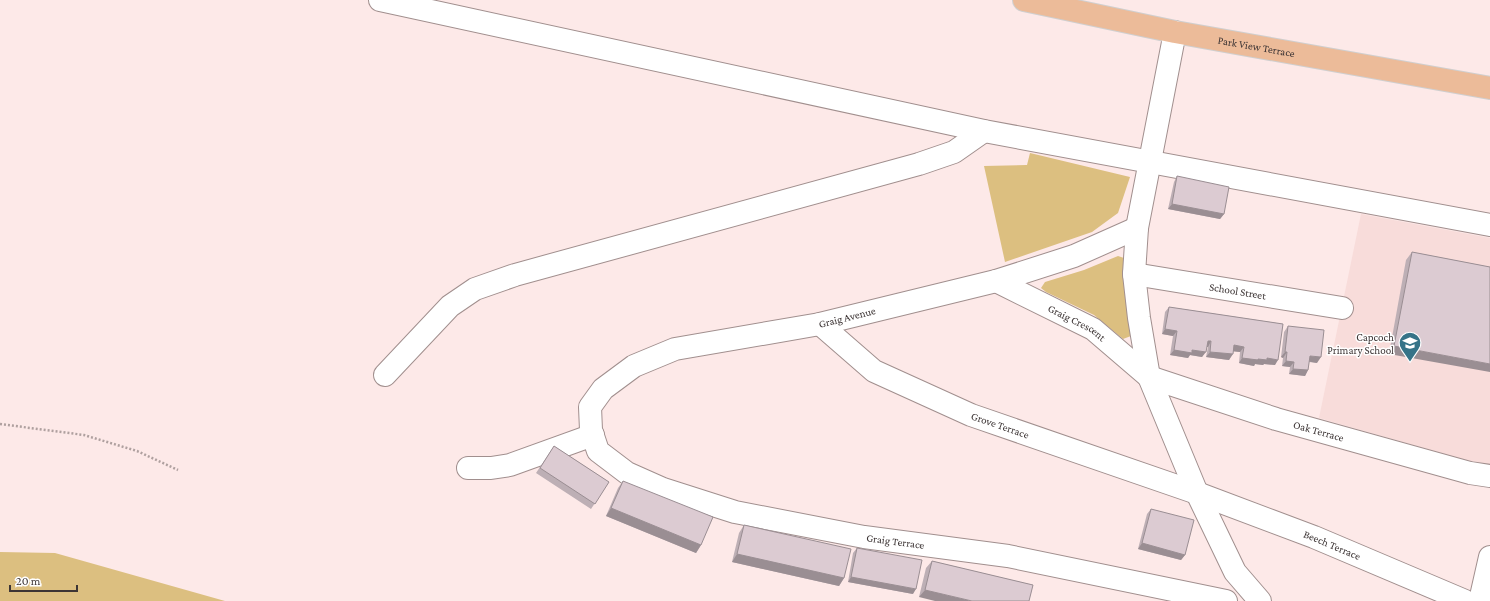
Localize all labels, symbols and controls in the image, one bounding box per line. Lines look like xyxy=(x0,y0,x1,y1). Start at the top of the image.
street label: Park View Terrace xyxy=(1217,34,1296,59)
street label: School Street xyxy=(1208,280,1267,302)
street label: Graig Crescent xyxy=(1046,302,1109,344)
street label: Graig Avenue xyxy=(817,304,877,331)
school or university icon: Capcoch Primary School xyxy=(1397,330,1423,363)
place label: Capcoch Primary School xyxy=(1327,331,1394,357)
street label: Grove Terrace xyxy=(970,410,1031,441)
street label: Oak Terrace xyxy=(1292,418,1346,444)
street label: Beech Terrace xyxy=(1302,528,1363,562)
street label: Graig Terrace xyxy=(866,531,925,551)
scale bar xyxy=(10,567,77,593)
text: 20 m xyxy=(16,574,41,588)

